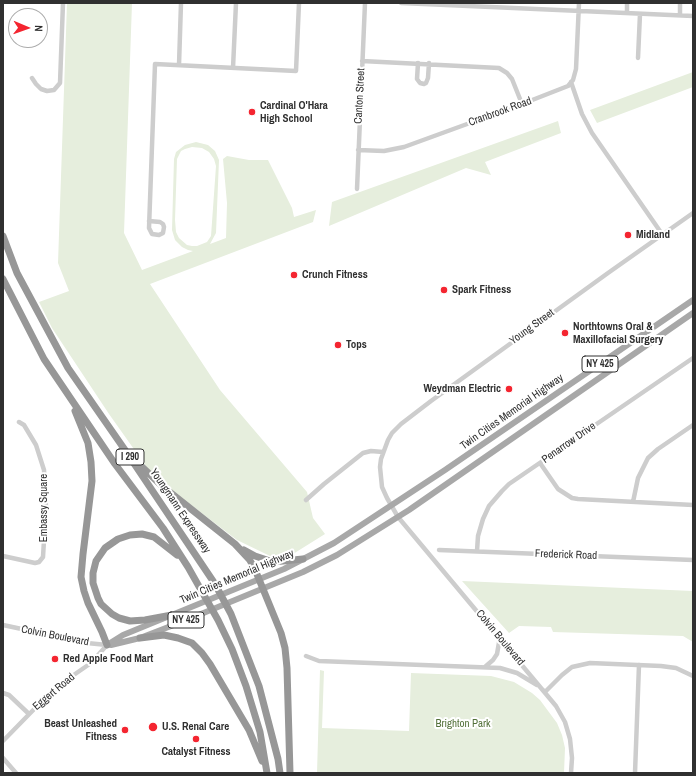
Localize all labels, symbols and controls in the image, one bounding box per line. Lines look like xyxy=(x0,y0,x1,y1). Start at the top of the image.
north arrow xyxy=(8,8,48,48)
text: N xyxy=(32,25,46,32)
street label: Canton Street xyxy=(352,68,368,124)
street label: Cranbrook Road xyxy=(467,94,533,130)
place label: Cardinal O'Hara High School xyxy=(260,99,328,125)
marker: Cardinal O'Hara High School xyxy=(247,107,257,117)
place label: Midland xyxy=(636,228,670,242)
marker: Midland xyxy=(623,230,633,240)
place label: Crunch Fitness xyxy=(302,268,368,282)
marker: Crunch Fitness xyxy=(289,270,299,280)
place label: Spark Fitness xyxy=(452,283,511,297)
marker: Spark Fitness xyxy=(439,285,449,295)
street label: Young Street xyxy=(507,306,557,348)
place label: Northtowns Oral & Maxillofacial Surgery xyxy=(573,320,663,346)
marker: Northtowns Oral & Maxillofacial Surgery xyxy=(560,328,570,338)
place label: Tops xyxy=(346,338,367,352)
marker: Tops xyxy=(333,340,343,350)
road number: NY 425 xyxy=(582,356,618,372)
street label: Twin Cities Memorial Highway xyxy=(458,371,566,453)
place label: Weydman Electric xyxy=(423,382,501,396)
marker: Weydman Electric xyxy=(504,384,514,394)
street label: Penarrow Drive xyxy=(540,420,598,466)
road number: I 290 xyxy=(116,449,144,465)
street label: Youngmann Expressway xyxy=(147,466,213,556)
street label: Embassy Square xyxy=(37,474,51,542)
street label: Twin Cities Memorial Highway xyxy=(178,547,296,607)
street label: Frederick Road xyxy=(535,547,597,563)
street label: Colvin Boulevard xyxy=(473,607,527,669)
road number: NY 425 xyxy=(168,612,204,628)
street label: Colvin Boulevard xyxy=(20,623,90,649)
place label: Red Apple Food Mart xyxy=(63,652,153,666)
marker: Red Apple Food Mart xyxy=(50,654,60,664)
street label: Eggert Road xyxy=(30,671,78,713)
place label: Beast Unleashed Fitness xyxy=(44,717,117,743)
park label: Brighton Park xyxy=(435,717,491,731)
place label: U.S. Renal Care xyxy=(162,720,229,734)
marker: U.S. Renal Care xyxy=(147,721,159,733)
marker: Beast Unleashed Fitness xyxy=(120,725,130,735)
marker: Catalyst Fitness xyxy=(191,734,201,744)
place label: Catalyst Fitness xyxy=(161,745,231,759)

